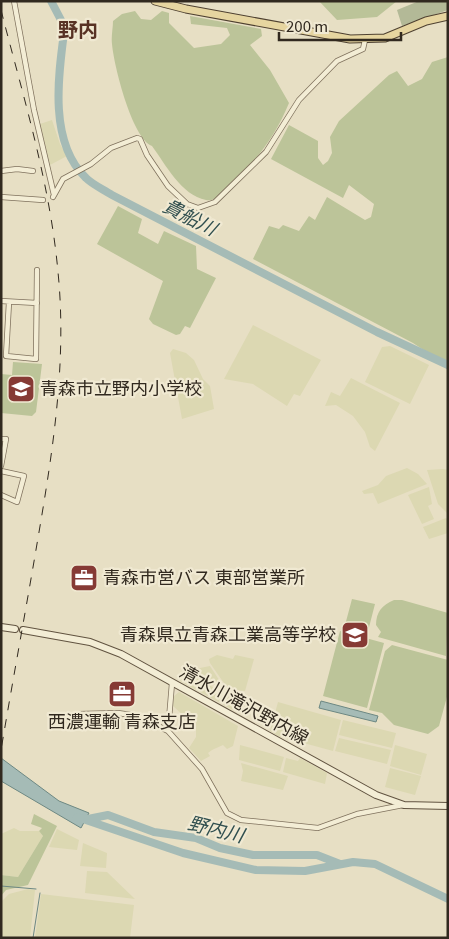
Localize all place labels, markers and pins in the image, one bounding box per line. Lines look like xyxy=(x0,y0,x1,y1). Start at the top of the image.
school or university icon: 青森市立野内小学校 xyxy=(6,374,36,404)
place label: 青森市立野内小学校 xyxy=(40,374,202,400)
office icon: 青森市営バス 東部営業所 xyxy=(69,563,99,593)
place label: 青森市営バス 東部営業所 xyxy=(103,563,305,589)
place label: 青森県立青森工業高等学校 xyxy=(120,620,336,646)
school or university icon: 青森県立青森工業高等学校 xyxy=(340,620,370,650)
office icon: 西濃運輸 青森支店 xyxy=(107,679,137,709)
place label: 西濃運輸 青森支店 xyxy=(48,707,196,733)

